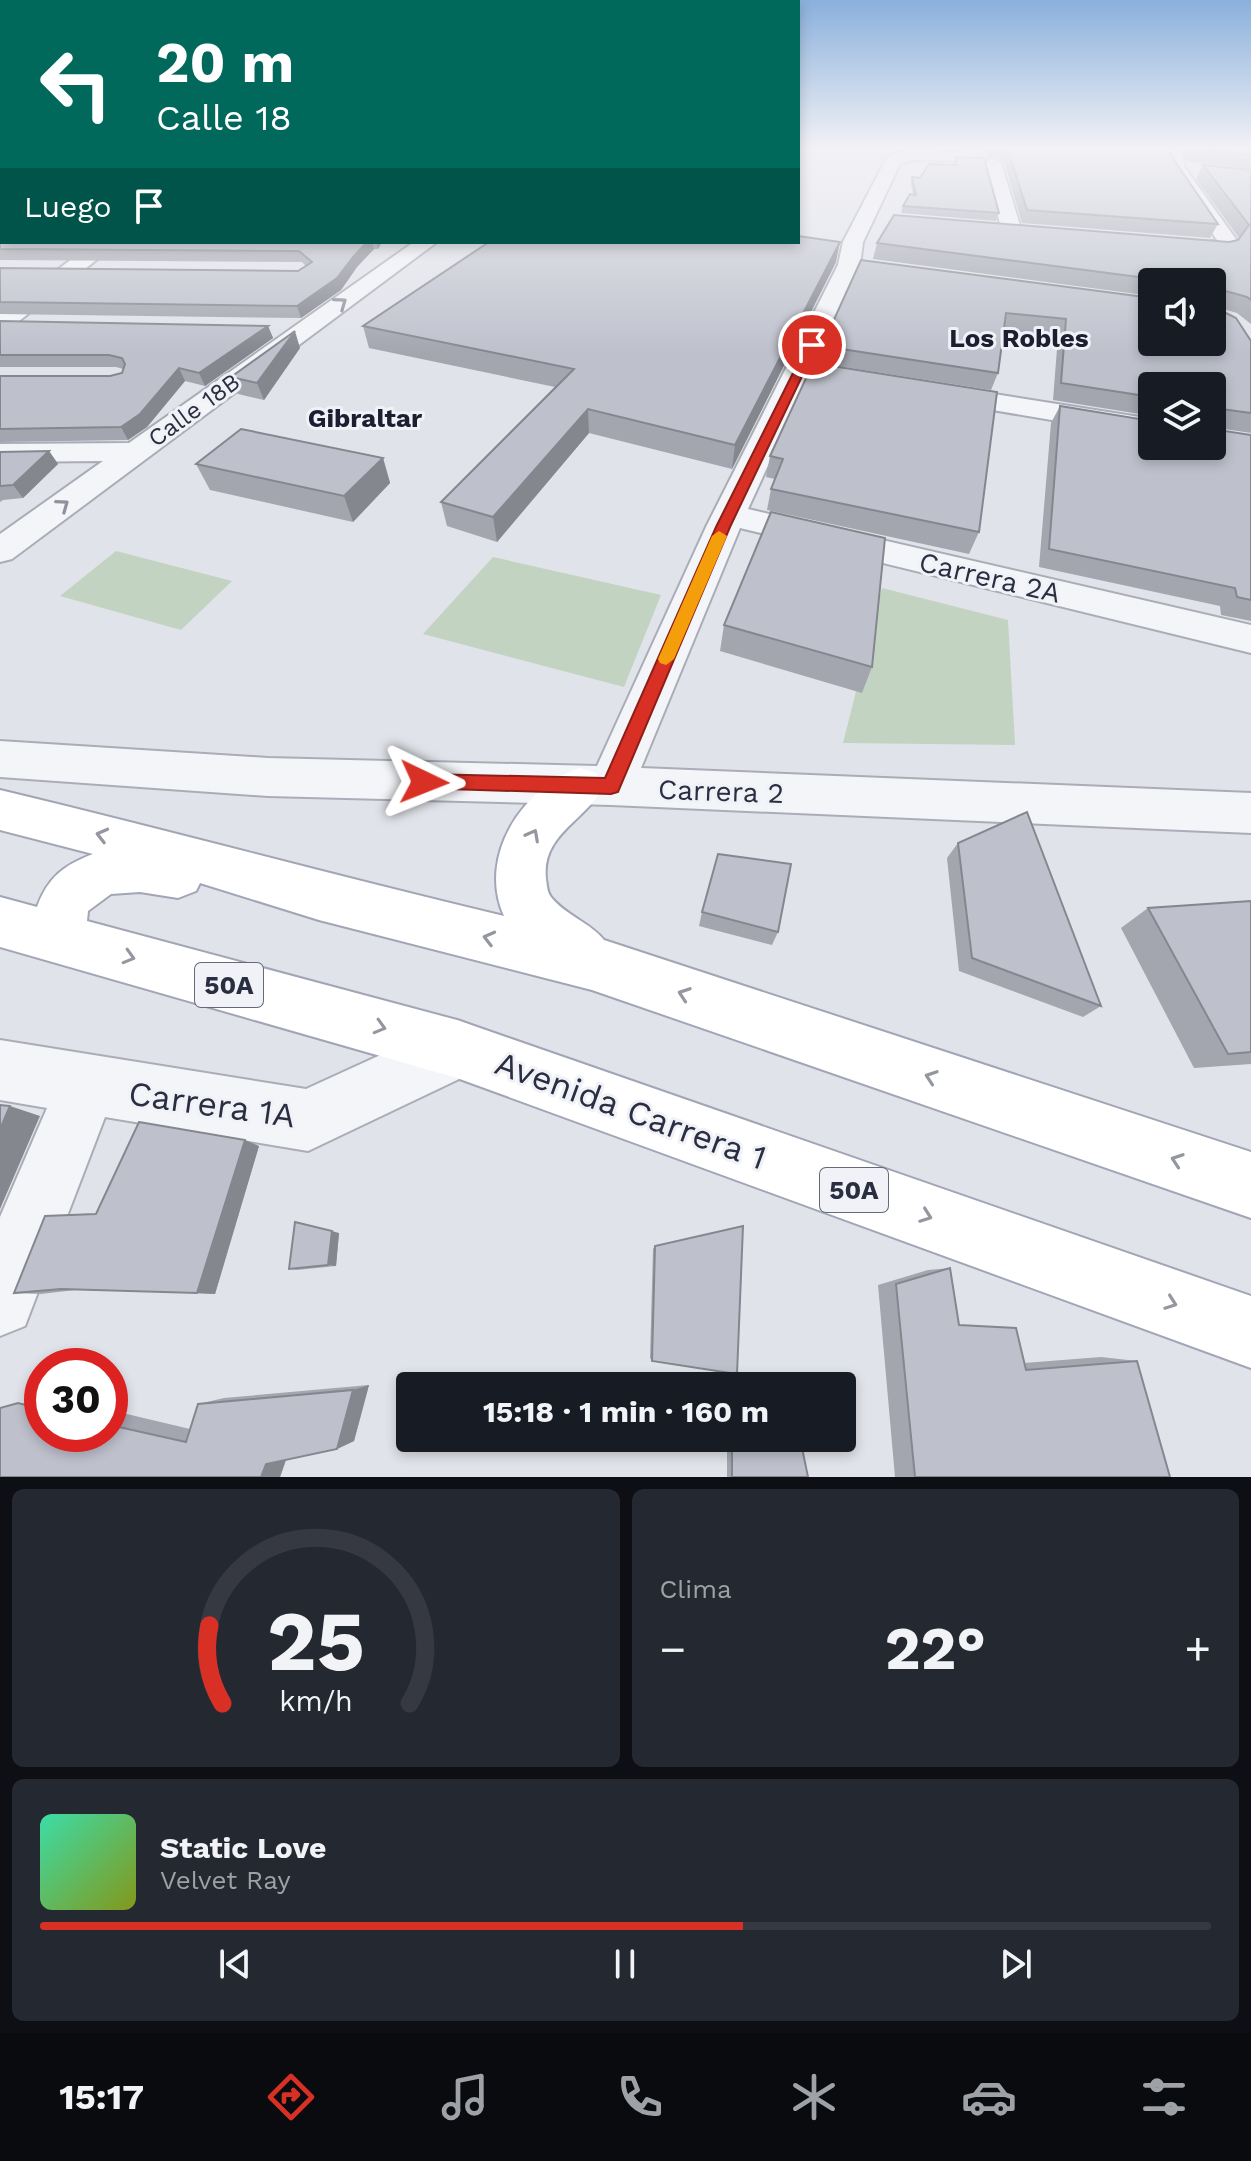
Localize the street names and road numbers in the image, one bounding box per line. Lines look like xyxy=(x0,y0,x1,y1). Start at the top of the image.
street label: Calle 18B xyxy=(143,367,245,453)
street label: Carrera 2A xyxy=(916,545,1064,610)
street label: Carrera 2 xyxy=(658,773,784,810)
road number: 50A xyxy=(195,963,263,1007)
street label: Avenida Carrera 1 xyxy=(490,1042,772,1178)
street label: Carrera 1A xyxy=(126,1073,298,1135)
road number: 50A xyxy=(820,1168,888,1212)

